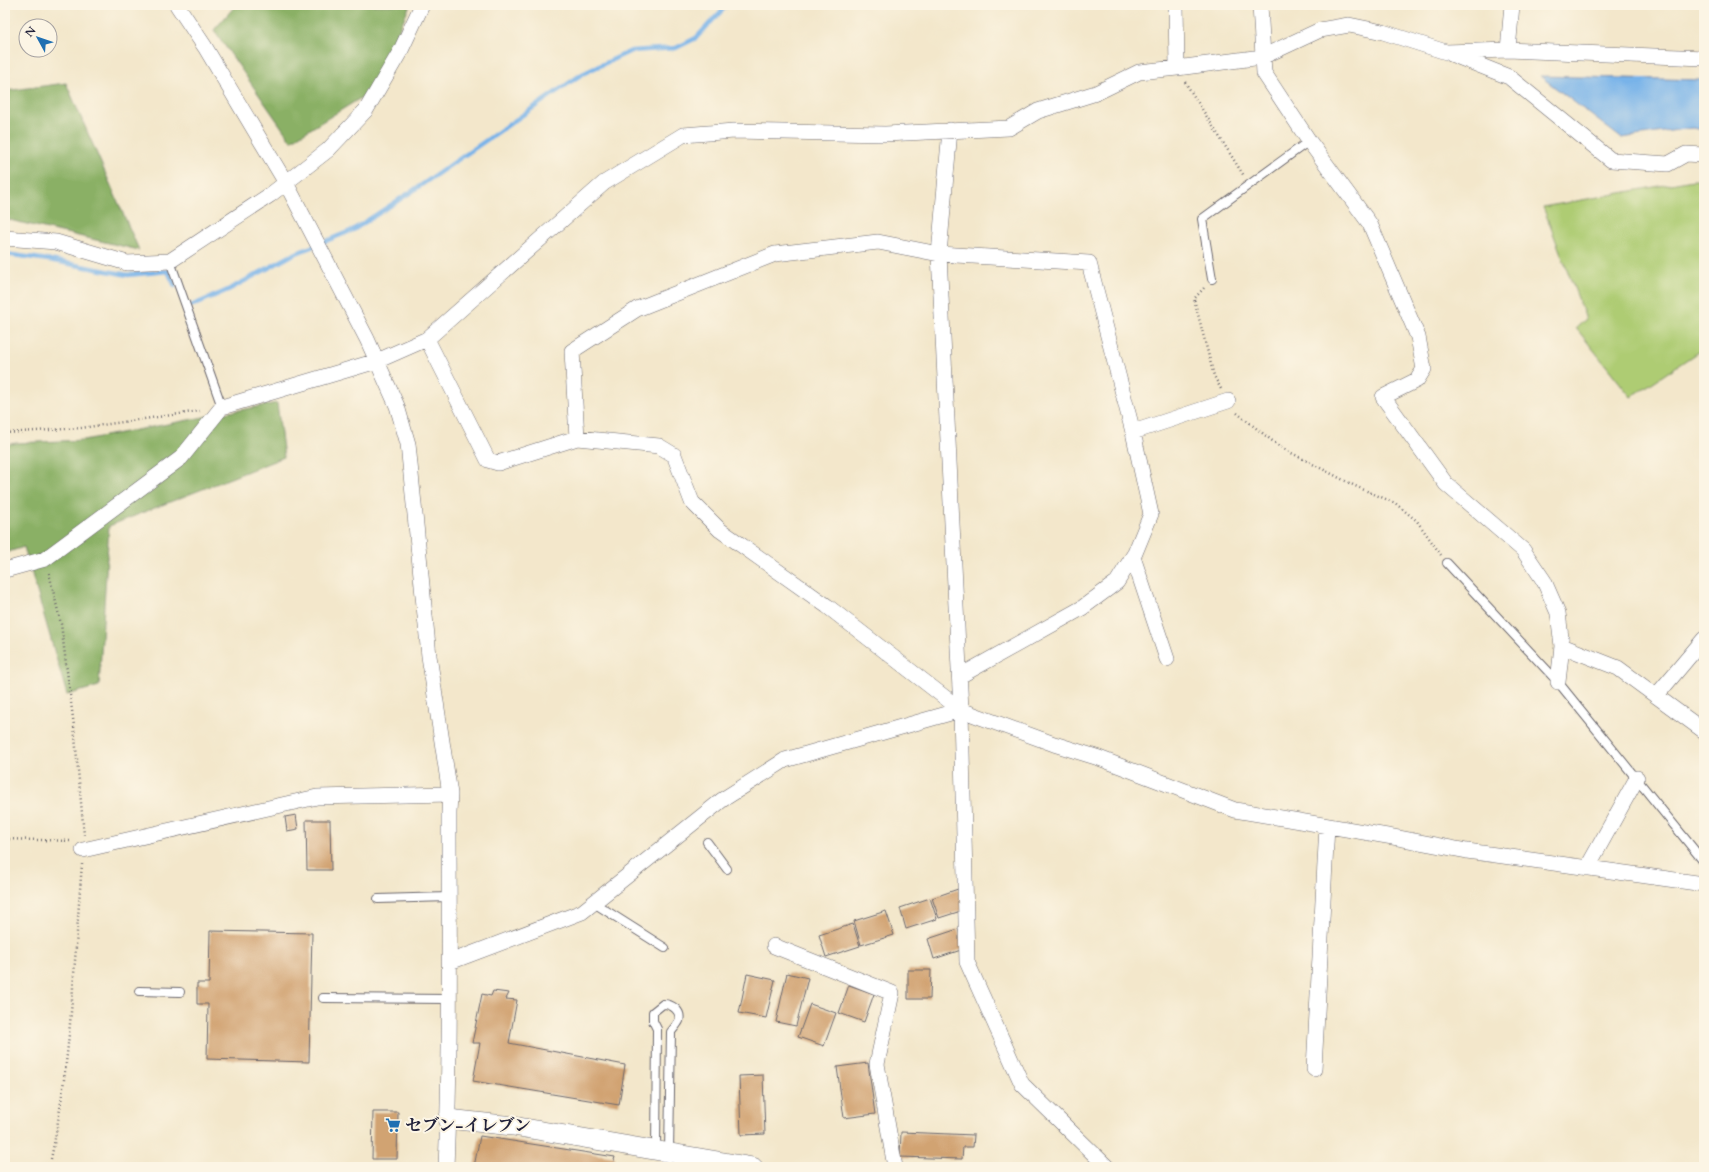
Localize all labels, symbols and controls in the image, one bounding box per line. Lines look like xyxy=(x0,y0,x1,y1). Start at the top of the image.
north arrow xyxy=(18,18,58,58)
text: N xyxy=(22,23,40,40)
place label: セブン-イレブン xyxy=(405,1114,531,1137)
supermarket icon: セブン-イレブン xyxy=(384,1116,402,1134)

